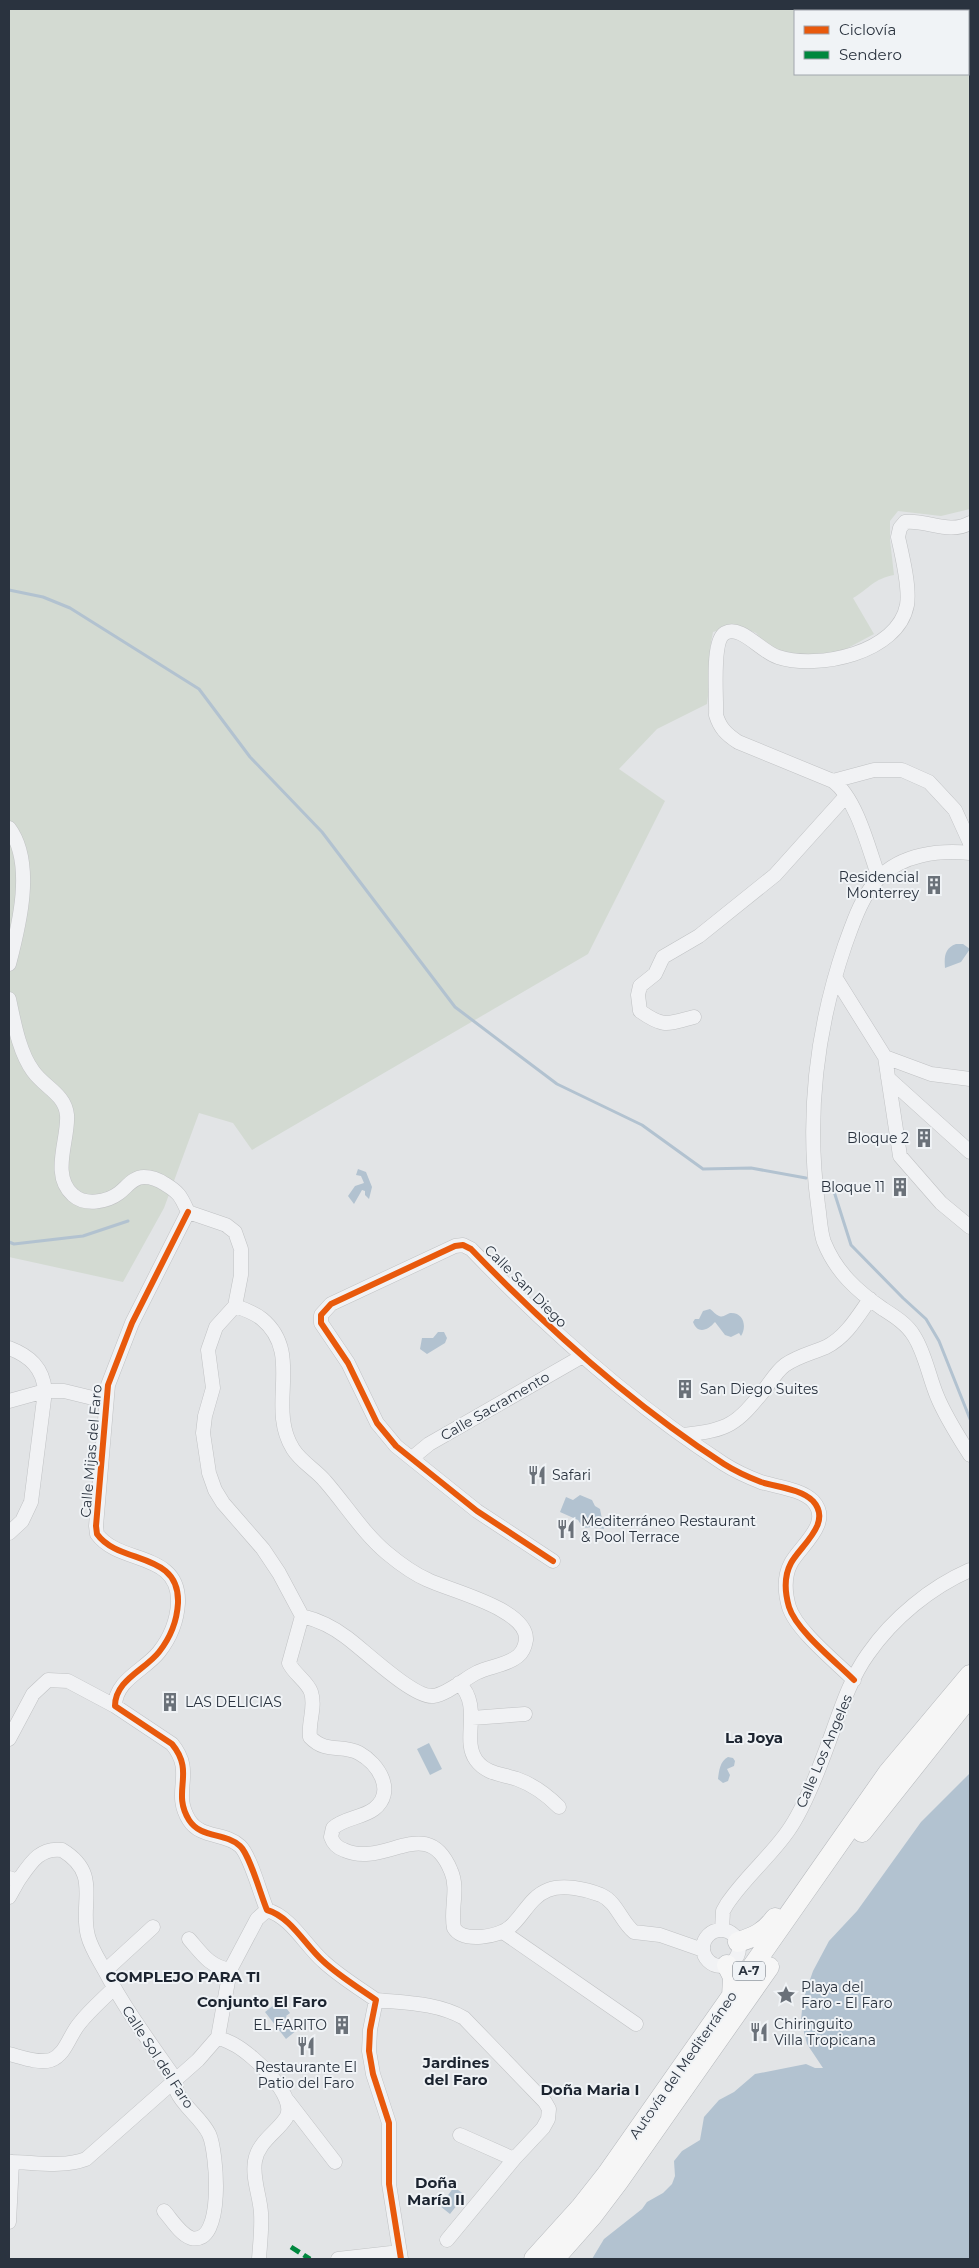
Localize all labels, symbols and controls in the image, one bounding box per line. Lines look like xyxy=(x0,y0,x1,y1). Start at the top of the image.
legend xyxy=(794,10,969,75)
text: Ciclovía xyxy=(839,20,896,39)
text: Sendero xyxy=(839,45,902,64)
place label: Residencial Monterrey xyxy=(839,868,919,902)
building icon: Residencial Monterrey xyxy=(923,874,945,896)
building icon: Bloque 2 xyxy=(913,1127,935,1149)
place label: Bloque 2 xyxy=(847,1129,909,1147)
building icon: Bloque 11 xyxy=(889,1176,911,1198)
place label: Bloque 11 xyxy=(821,1178,885,1196)
street label: Calle San Diego xyxy=(481,1241,571,1331)
street label: Calle Sacramento xyxy=(437,1367,553,1444)
building icon: San Diego Suites xyxy=(674,1378,696,1400)
place label: San Diego Suites xyxy=(700,1380,818,1398)
street label: Calle Mijas del Faro xyxy=(76,1383,106,1518)
restaurant icon: Safari xyxy=(526,1464,548,1486)
place label: Safari xyxy=(552,1466,591,1484)
place label: Mediterráneo Restaurant & Pool Terrace xyxy=(581,1512,756,1546)
restaurant icon: Mediterráneo Restaurant & Pool Terrace xyxy=(555,1518,577,1540)
building icon: LAS DELICIAS xyxy=(159,1691,181,1713)
street label: Calle Los Angeles xyxy=(792,1691,856,1811)
place label: LAS DELICIAS xyxy=(185,1693,282,1711)
district label: La Joya xyxy=(725,1728,783,1747)
road number: A-7 xyxy=(733,1962,765,1980)
district label: COMPLEJO PARA TI xyxy=(105,1967,261,1986)
place label: Playa del Faro - El Faro xyxy=(801,1978,893,2012)
place icon: Playa del Faro - El Faro xyxy=(775,1984,797,2006)
street label: Autovía del Mediterráneo xyxy=(625,1987,741,2142)
district label: Conjunto El Faro xyxy=(197,1992,327,2011)
street label: Calle Sol del Faro xyxy=(118,2002,198,2112)
building icon: EL FARITO xyxy=(331,2014,353,2036)
place label: Chiringuito Villa Tropicana xyxy=(774,2015,876,2049)
place label: EL FARITO xyxy=(253,2016,327,2034)
restaurant icon: Chiringuito Villa Tropicana xyxy=(748,2021,770,2043)
restaurant icon: Restaurante El Patio del Faro xyxy=(295,2035,317,2057)
district label: Jardines del Faro xyxy=(422,2053,489,2089)
place label: Restaurante El Patio del Faro xyxy=(255,2058,357,2092)
district label: Doña Maria I xyxy=(540,2080,640,2099)
district label: Doña María II xyxy=(407,2173,465,2209)

